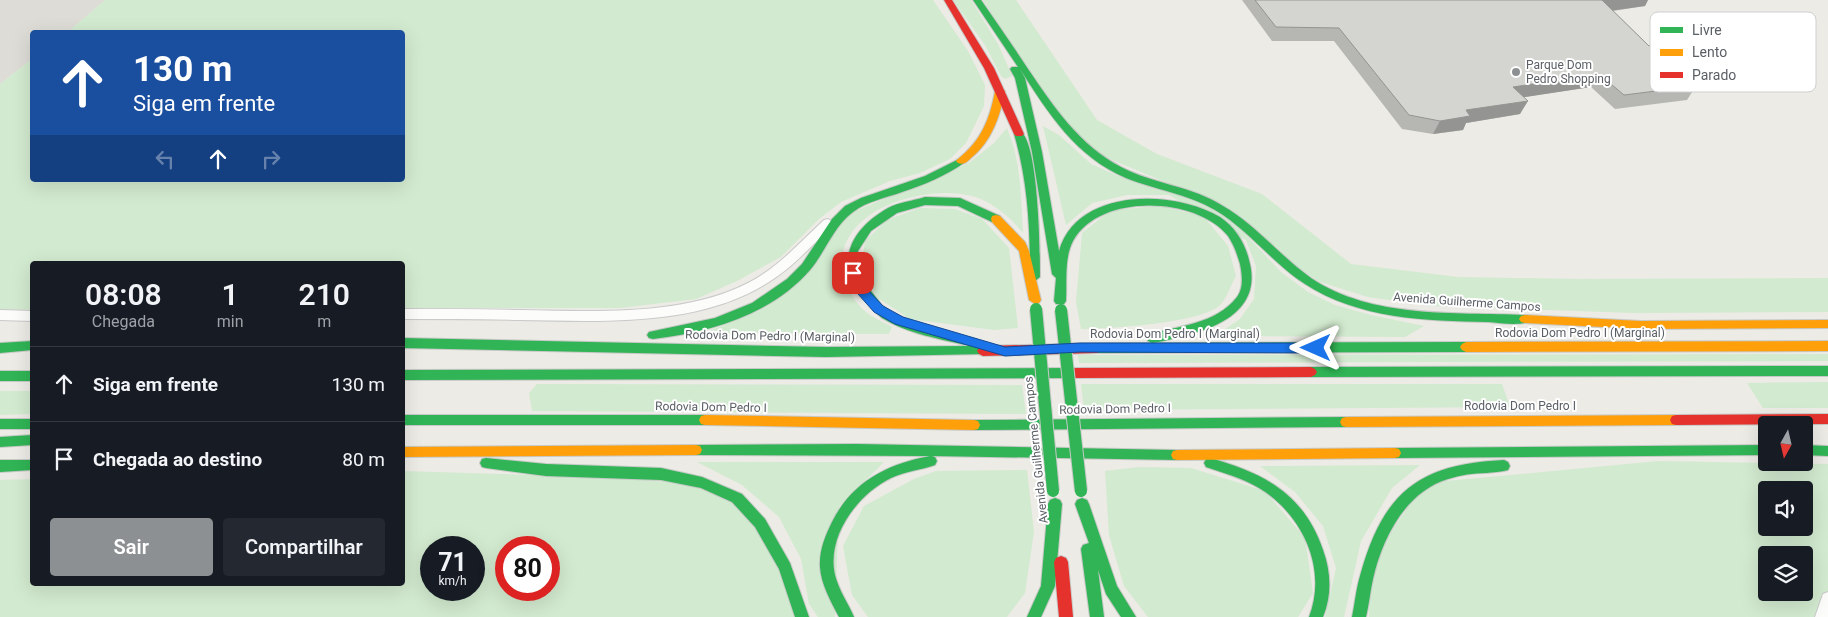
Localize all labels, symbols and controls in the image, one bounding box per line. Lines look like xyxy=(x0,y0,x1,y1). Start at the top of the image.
legend xyxy=(1650,12,1816,92)
text: Livre xyxy=(1692,22,1722,38)
text: Lento xyxy=(1692,44,1727,60)
text: 130 m xyxy=(133,49,232,90)
icon: ahead xyxy=(50,50,115,115)
place label: Parque Dom Pedro Shopping xyxy=(1526,58,1611,86)
marker: Parque Dom Pedro Shopping xyxy=(1510,66,1522,78)
text: Parado xyxy=(1692,67,1736,83)
text: Siga em frente xyxy=(133,91,275,116)
icon: left xyxy=(151,145,179,173)
icon: ahead xyxy=(204,145,232,173)
icon: right xyxy=(257,145,285,173)
pin xyxy=(832,252,874,294)
icon: arrive xyxy=(839,259,867,287)
text: 08:08 xyxy=(85,277,162,312)
text: 1 xyxy=(222,277,239,312)
text: 210 xyxy=(299,277,350,312)
street label: Avenida Guilherme Campos xyxy=(1393,290,1541,314)
text: Chegada xyxy=(92,312,155,331)
text: min xyxy=(217,312,244,331)
text: m xyxy=(317,312,331,331)
position arrow xyxy=(1289,321,1341,373)
street label: Rodovia Dom Pedro I (Marginal) xyxy=(1495,326,1665,340)
street label: Rodovia Dom Pedro I (Marginal) xyxy=(1090,327,1260,341)
street label: Rodovia Dom Pedro I (Marginal) xyxy=(685,328,855,344)
icon: ahead xyxy=(50,370,78,398)
text: Siga em frente xyxy=(93,373,218,396)
text: 130 m xyxy=(332,373,385,396)
street label: Avenida Guilherme Campos xyxy=(1021,376,1051,524)
street label: Rodovia Dom Pedro I xyxy=(655,399,767,415)
street label: Rodovia Dom Pedro I xyxy=(1464,399,1576,413)
street label: Rodovia Dom Pedro I xyxy=(1059,401,1171,417)
north arrow xyxy=(1758,416,1812,471)
map controls xyxy=(1758,416,1813,601)
icon: arrive xyxy=(50,445,78,473)
text: Chegada ao destino xyxy=(93,448,262,471)
text: 80 m xyxy=(342,448,385,471)
button: sound xyxy=(1758,481,1813,536)
button: Sair xyxy=(50,518,213,576)
button: Compartilhar xyxy=(223,518,385,576)
speed limit sign: 80 xyxy=(495,536,560,601)
button: layers xyxy=(1758,546,1813,601)
text: 71 xyxy=(438,548,467,577)
text: km/h xyxy=(438,574,467,588)

